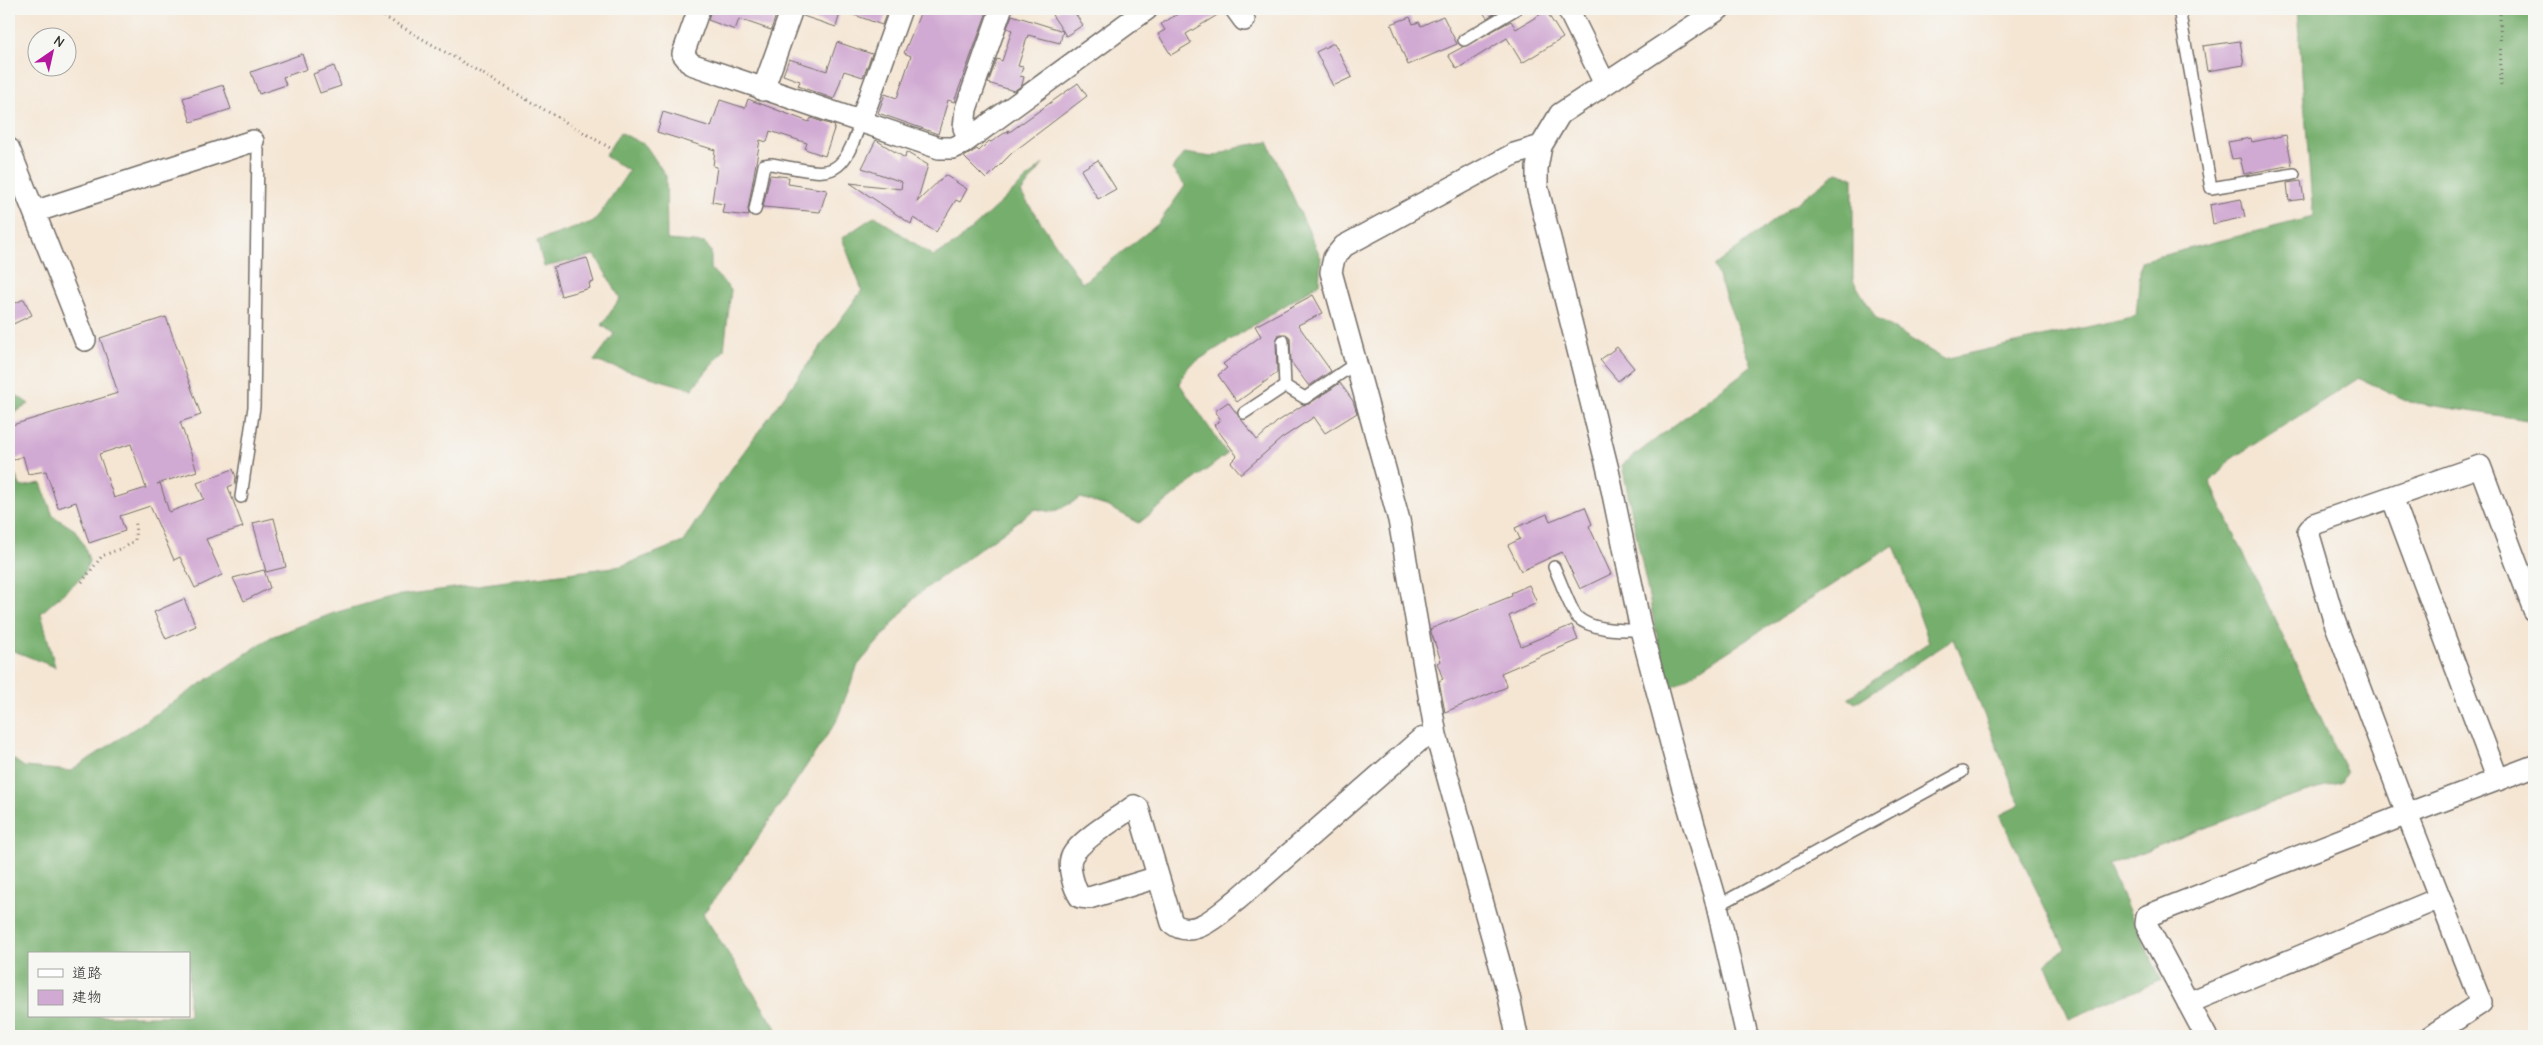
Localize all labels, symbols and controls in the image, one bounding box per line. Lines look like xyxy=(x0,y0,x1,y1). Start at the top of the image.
north arrow xyxy=(28,28,78,78)
text: N xyxy=(50,32,68,51)
legend xyxy=(28,952,190,1018)
text: 道路 xyxy=(72,964,102,982)
text: 建物 xyxy=(72,988,102,1006)

